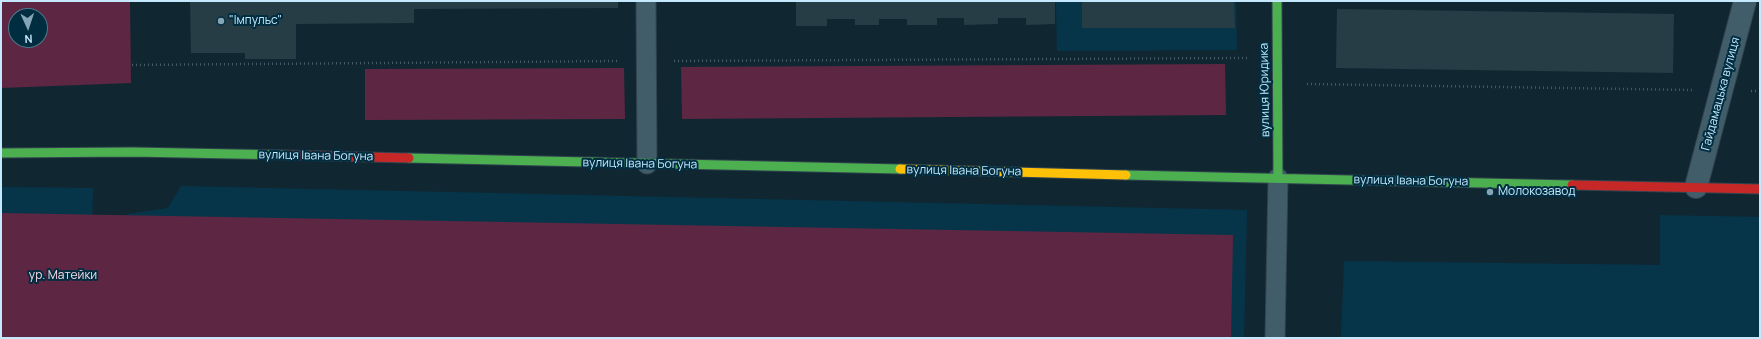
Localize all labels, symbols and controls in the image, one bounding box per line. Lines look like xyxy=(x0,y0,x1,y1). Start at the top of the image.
north arrow xyxy=(8,8,48,48)
place label: "Імпульс" xyxy=(229,14,282,28)
marker: "Імпульс" xyxy=(216,16,226,26)
text: N xyxy=(24,32,33,47)
street label: Гайдамацька вулиця xyxy=(1699,36,1743,152)
street label: вулиця Юридика xyxy=(1257,43,1273,137)
street label: вулиця Івана Богуна xyxy=(259,148,373,164)
street label: вулиця Івана Богуна xyxy=(583,156,697,172)
street label: вулиця Івана Богуна xyxy=(907,163,1021,179)
street label: вулиця Івана Богуна xyxy=(1354,173,1468,189)
place label: Молокозавод xyxy=(1498,185,1575,199)
marker: Молокозавод xyxy=(1485,187,1495,197)
park label: ур. Матейки xyxy=(29,269,97,283)

